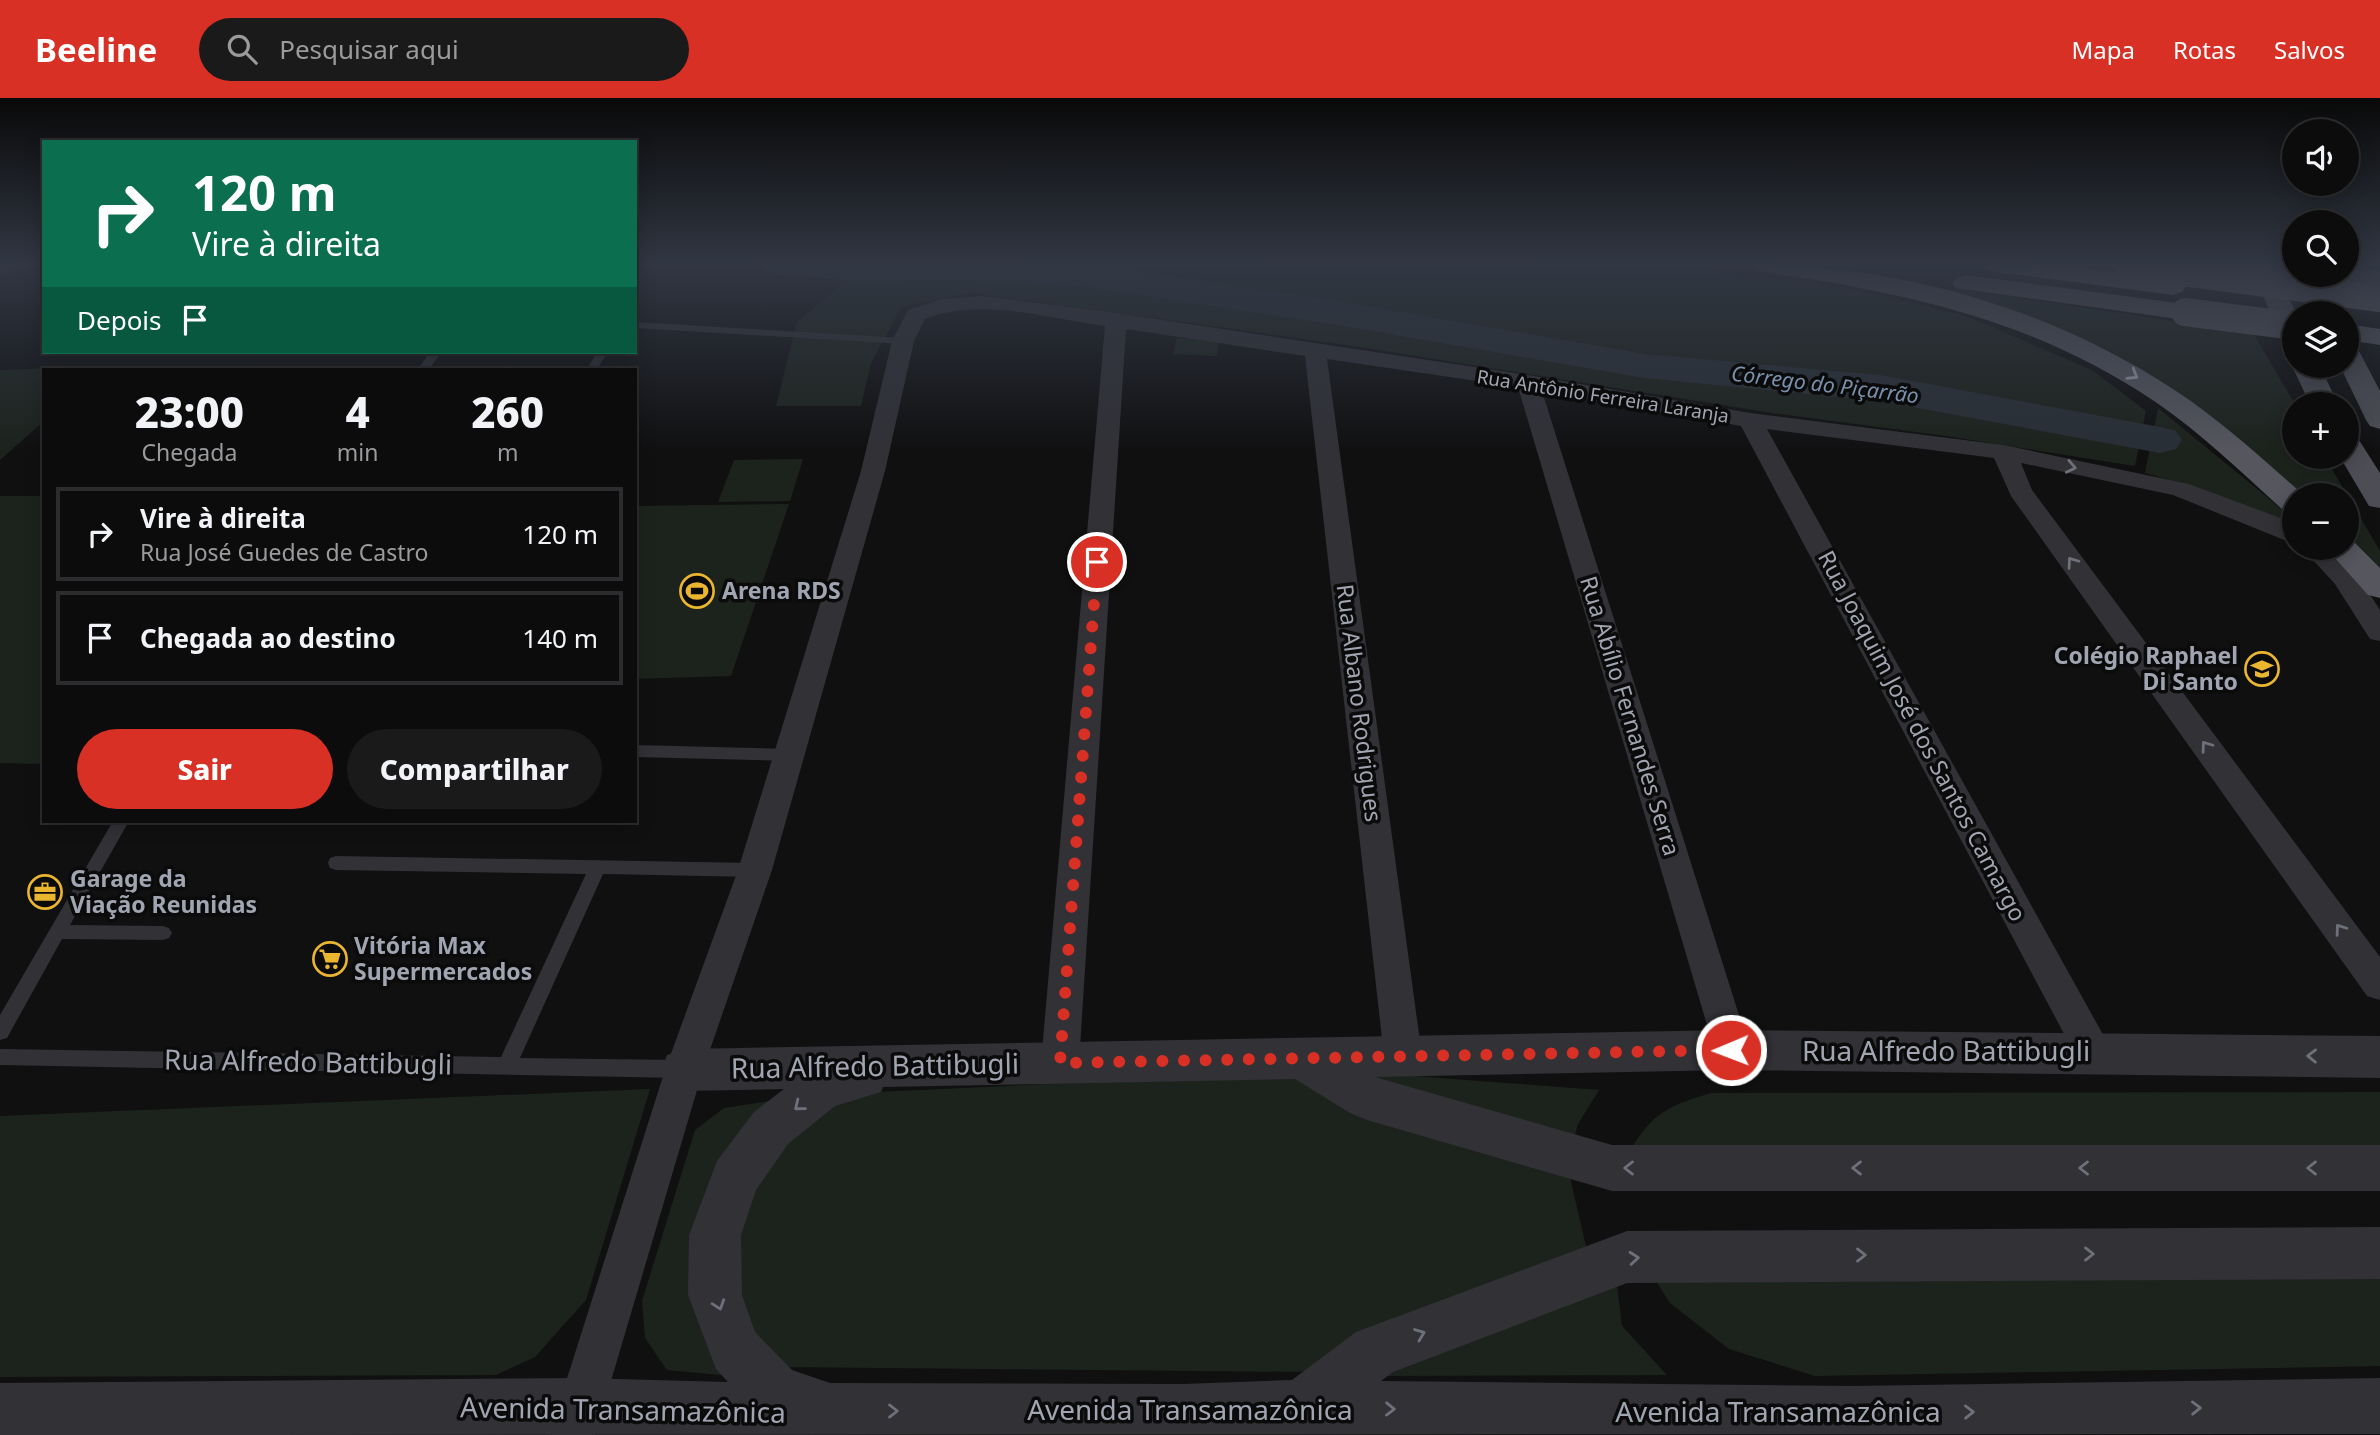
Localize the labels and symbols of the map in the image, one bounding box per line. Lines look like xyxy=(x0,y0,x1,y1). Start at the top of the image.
water label: Córrego do Piçarrão xyxy=(1730,359,1920,409)
street label: Rua Antônio Ferreira Laranja xyxy=(1475,363,1731,429)
one-way arrow xyxy=(2126,367,2139,380)
one-way arrow xyxy=(2065,458,2077,473)
pin xyxy=(1067,532,1127,592)
street label: Rua Joaquim José dos Santos Camargo xyxy=(1811,545,2035,927)
one-way arrow xyxy=(2068,557,2080,570)
sports icon: Arena RDS xyxy=(678,572,716,610)
street label: Rua Abílio Fernandes Serra xyxy=(1573,572,1689,859)
place label: Arena RDS xyxy=(722,574,841,606)
street label: Rua Albano Rodrigues xyxy=(1330,582,1390,824)
place label: Colégio Raphael Di Santo xyxy=(2054,639,2238,697)
school or university icon: Colégio Raphael Di Santo xyxy=(2243,650,2281,688)
one-way arrow xyxy=(2202,741,2214,754)
place label: Garage da Viação Reunidas xyxy=(70,862,257,920)
office icon: Garage da Viação Reunidas xyxy=(26,873,64,911)
one-way arrow xyxy=(2336,925,2348,937)
place label: Vitória Max Supermercados xyxy=(354,929,532,987)
supermarket icon: Vitória Max Supermercados xyxy=(311,940,349,978)
position arrow xyxy=(1694,1013,1768,1087)
street label: Rua Alfredo Battibugli xyxy=(1802,1031,2090,1069)
street label: Rua Alfredo Battibugli xyxy=(164,1039,452,1083)
street label: Rua Alfredo Battibugli xyxy=(731,1043,1019,1087)
one-way arrow xyxy=(2306,1048,2317,1064)
one-way arrow xyxy=(794,1098,807,1111)
one-way arrow xyxy=(1624,1160,1634,1176)
one-way arrow xyxy=(1851,1160,1862,1176)
one-way arrow xyxy=(2079,1160,2089,1176)
one-way arrow xyxy=(2306,1160,2317,1176)
one-way arrow xyxy=(2084,1246,2095,1262)
one-way arrow xyxy=(1856,1248,1867,1263)
one-way arrow xyxy=(1629,1251,1640,1266)
one-way arrow xyxy=(711,1298,725,1310)
one-way arrow xyxy=(1414,1329,1426,1343)
street label: Avenida Transamazônica xyxy=(460,1387,786,1431)
street label: Avenida Transamazônica xyxy=(1027,1390,1353,1428)
street label: Avenida Transamazônica xyxy=(1615,1392,1941,1430)
one-way arrow xyxy=(1386,1401,1396,1417)
one-way arrow xyxy=(2191,1401,2202,1416)
one-way arrow xyxy=(889,1403,899,1419)
one-way arrow xyxy=(1964,1404,1974,1420)

